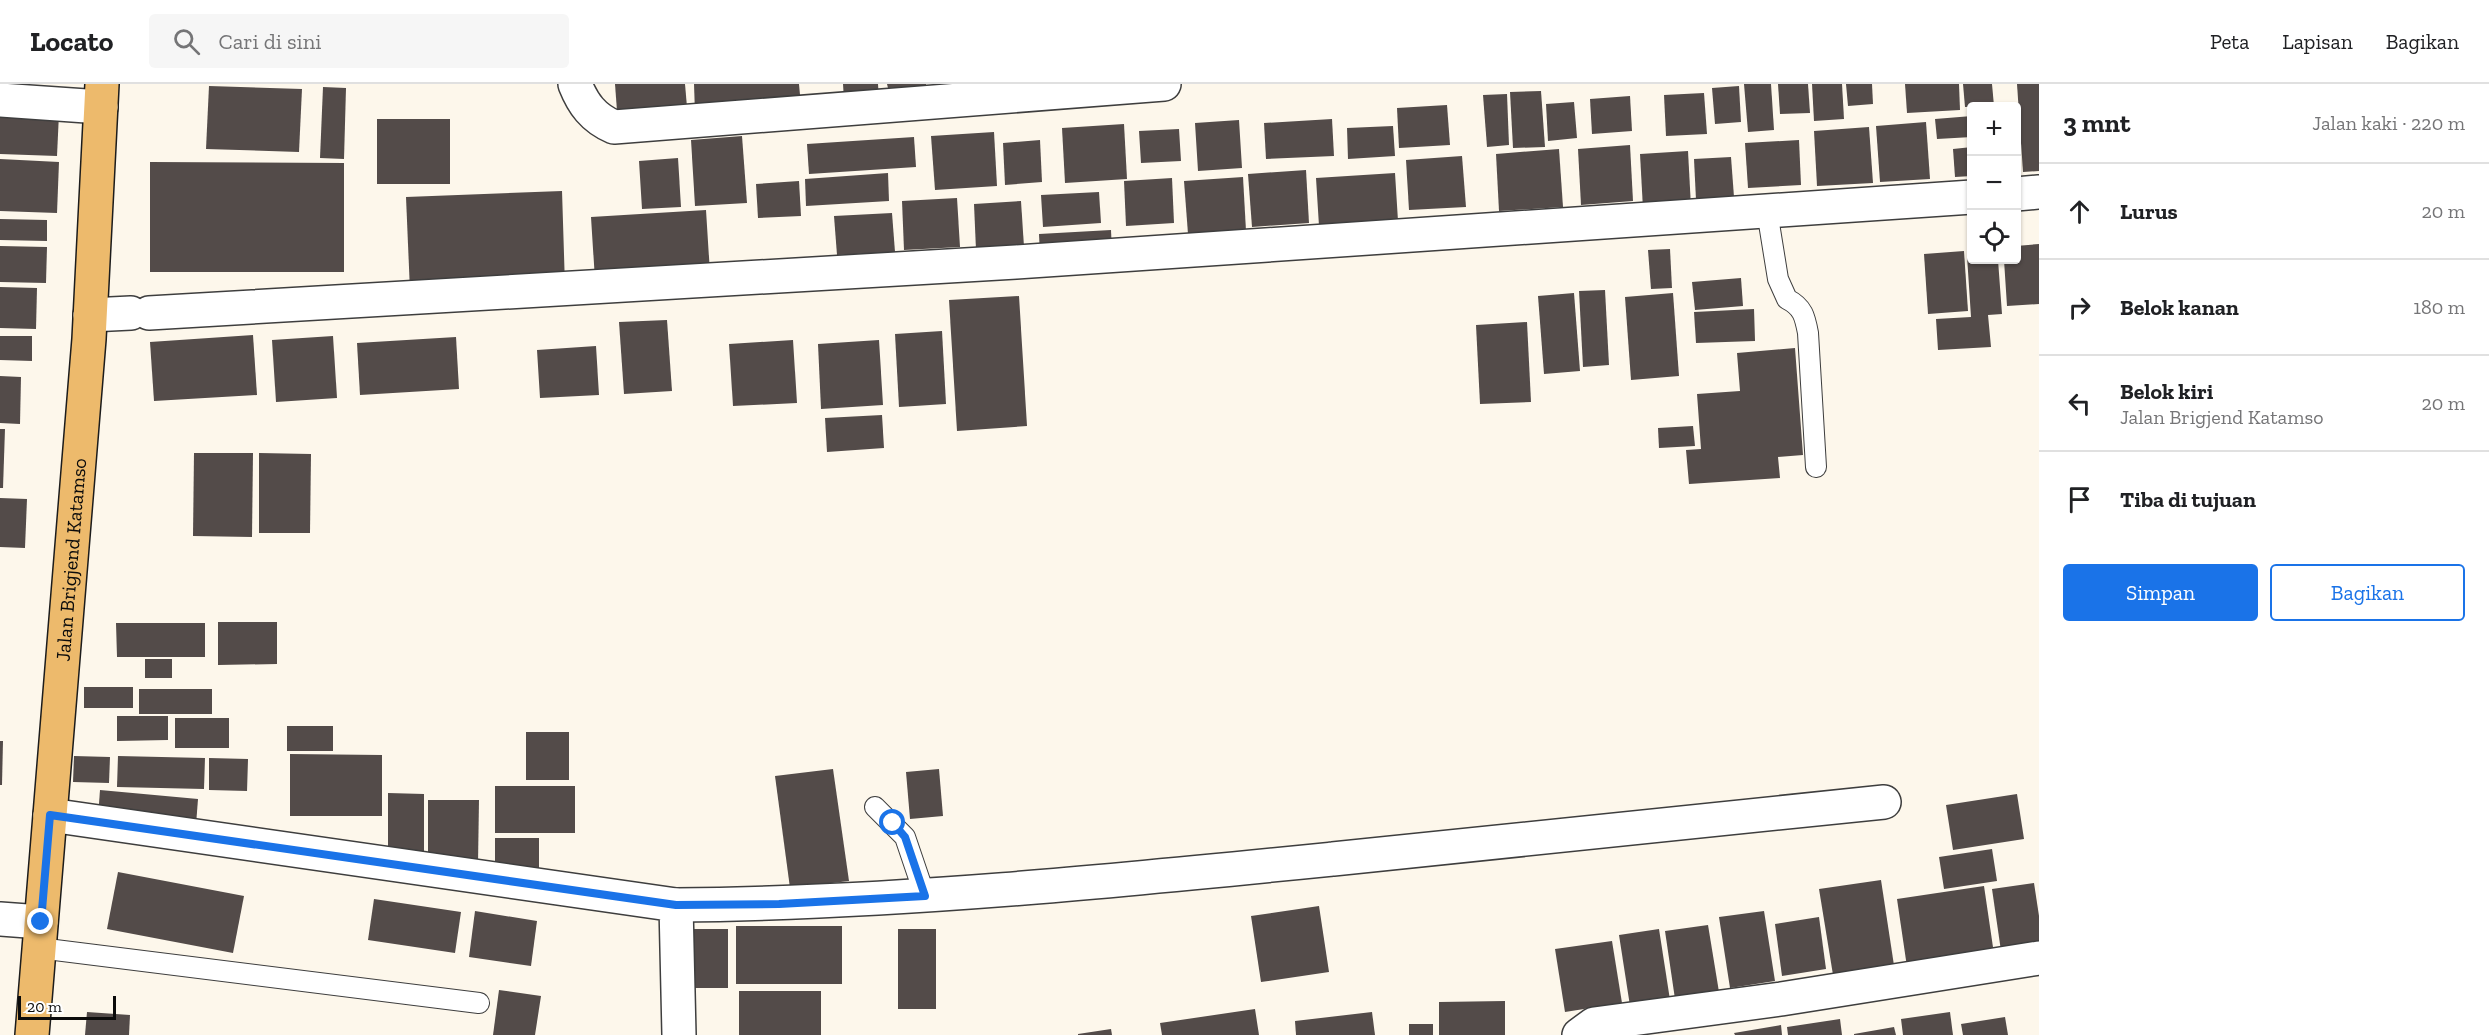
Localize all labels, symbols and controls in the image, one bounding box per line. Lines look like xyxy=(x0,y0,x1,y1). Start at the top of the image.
search box xyxy=(149,14,569,68)
text: Locato xyxy=(30,25,113,58)
icon: search xyxy=(170,25,203,58)
text: Cari di sini xyxy=(218,28,321,55)
text: Peta xyxy=(2210,29,2249,54)
text: Lapisan xyxy=(2282,29,2353,54)
text: Bagikan xyxy=(2386,29,2459,54)
map controls xyxy=(1967,102,2021,264)
button: + xyxy=(1967,102,2021,156)
text: 3 mnt xyxy=(2063,107,2130,139)
text: Jalan kaki · 220 m xyxy=(2312,111,2465,135)
button: − xyxy=(1967,156,2021,210)
icon: ahead xyxy=(2063,195,2096,228)
text: Lurus xyxy=(2120,198,2178,225)
text: 20 m xyxy=(2421,199,2465,223)
button: locate xyxy=(1967,210,2021,264)
icon: right xyxy=(2063,291,2096,324)
text: Belok kanan xyxy=(2120,294,2239,321)
text: 180 m xyxy=(2413,295,2465,319)
text: Belok kiri xyxy=(2120,378,2213,405)
icon: left xyxy=(2063,387,2096,420)
text: 20 m xyxy=(2421,391,2465,415)
text: Jalan Brigjend Katamso xyxy=(2120,405,2324,429)
street label: Jalan Brigjend Katamso xyxy=(51,457,91,662)
icon: arrive xyxy=(2063,483,2096,516)
text: Tiba di tujuan xyxy=(2120,486,2256,513)
button: Simpan xyxy=(2063,564,2258,621)
button: Bagikan xyxy=(2270,564,2465,621)
route start xyxy=(879,809,905,835)
route end xyxy=(27,908,53,934)
scale bar xyxy=(18,993,116,1020)
text: 20 m xyxy=(27,997,62,1016)

